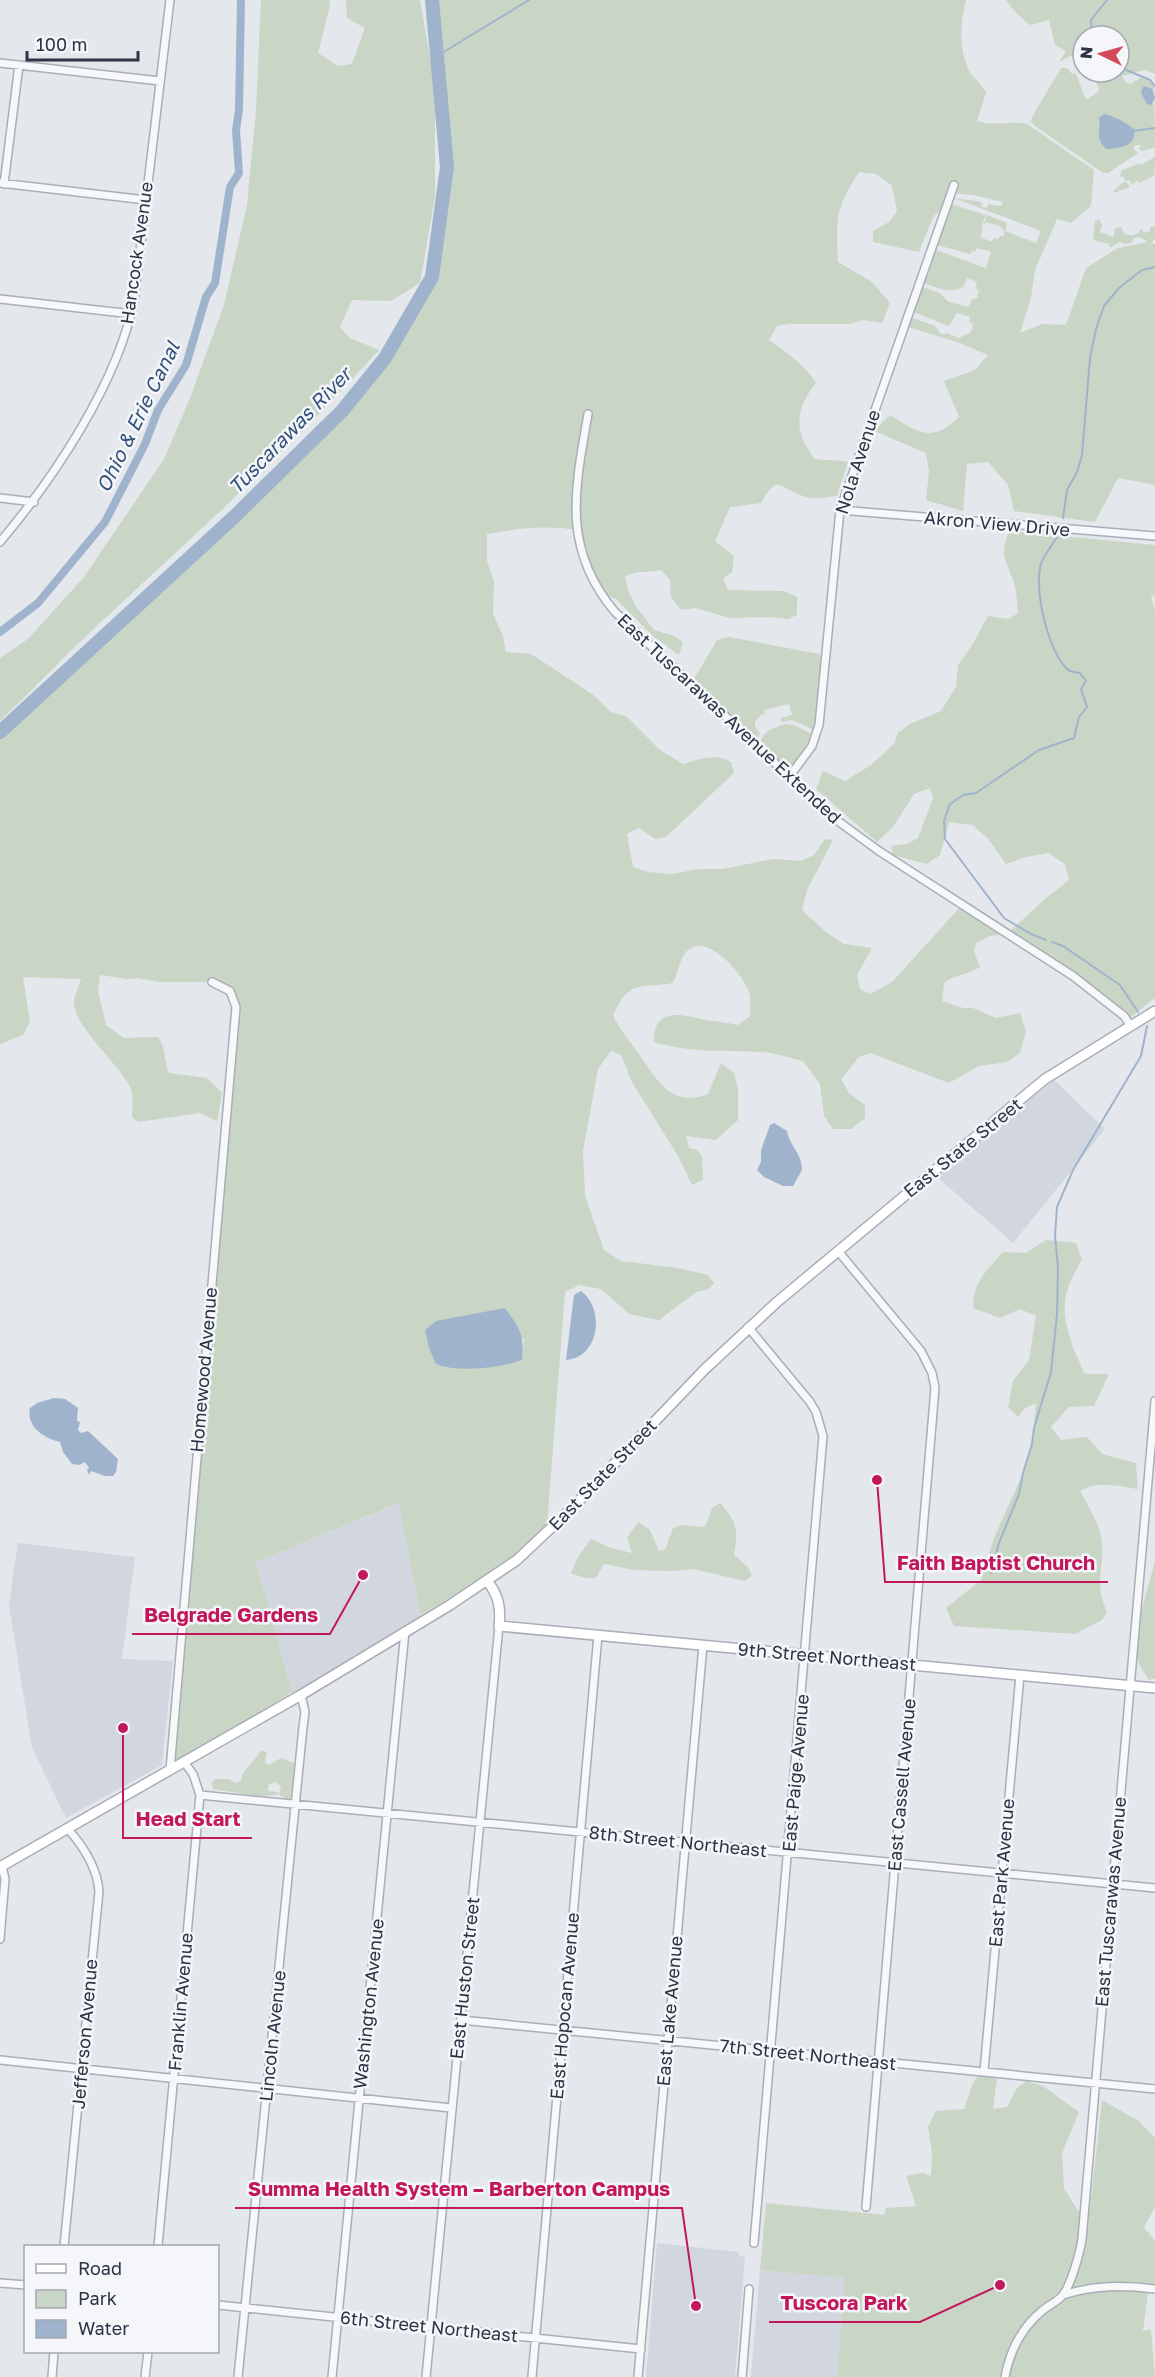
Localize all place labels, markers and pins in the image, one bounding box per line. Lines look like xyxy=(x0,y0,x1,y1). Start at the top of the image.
callout: Faith Baptist Church xyxy=(885,1544,1108,1582)
callout: Belgrade Gardens xyxy=(132,1596,330,1634)
callout: Head Start xyxy=(123,1800,252,1838)
callout: Summa Health System – Barberton Campus xyxy=(235,2170,682,2208)
callout: Tuscora Park xyxy=(769,2284,920,2322)

